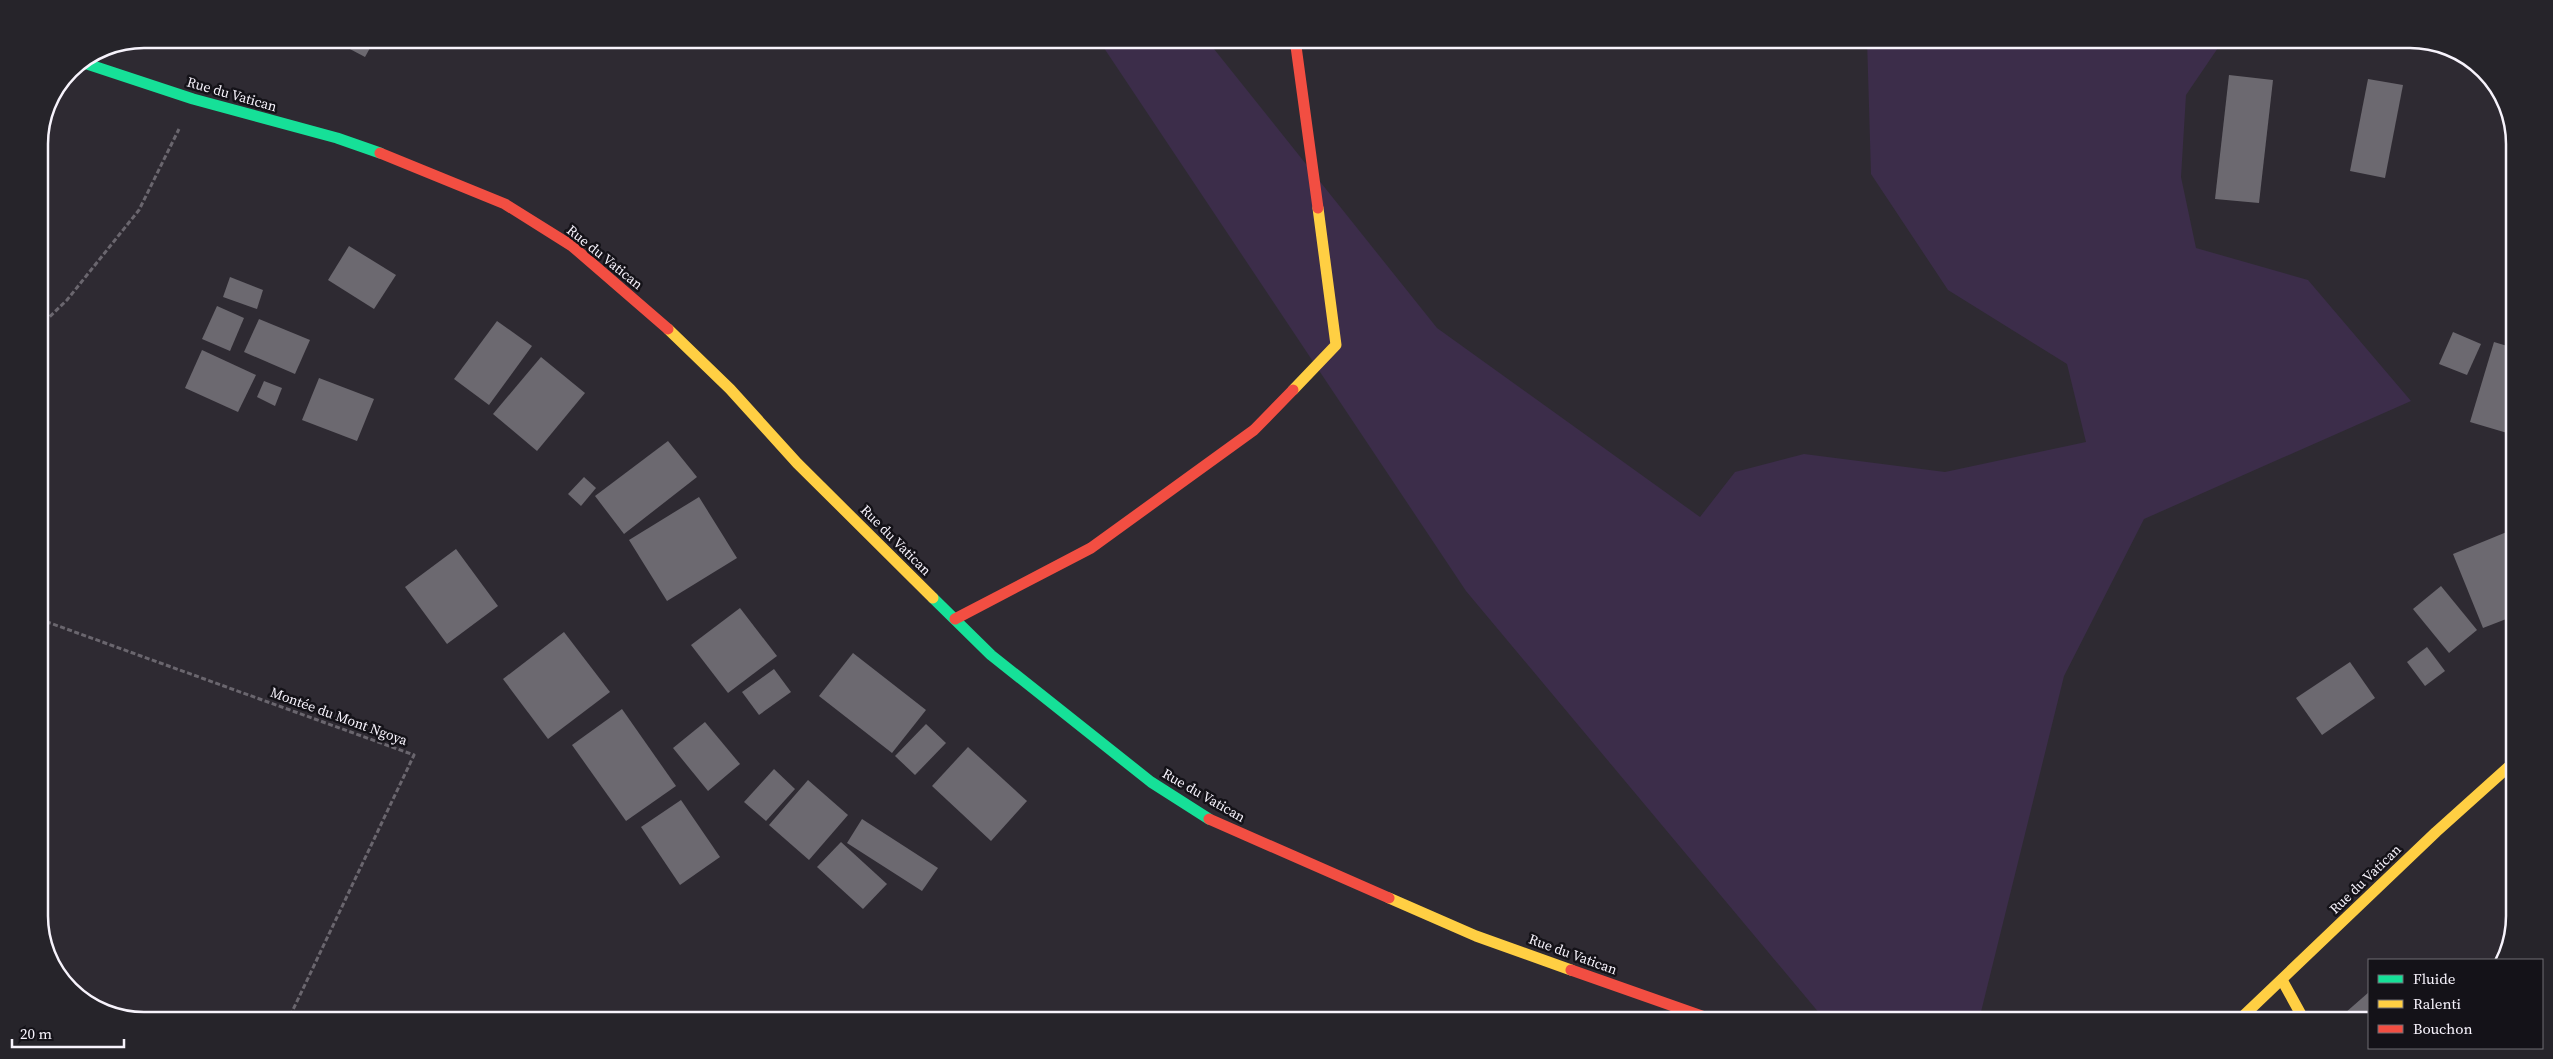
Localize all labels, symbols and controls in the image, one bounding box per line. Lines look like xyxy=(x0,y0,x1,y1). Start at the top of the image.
street label: Rue du Vatican xyxy=(185,72,280,117)
street label: Rue du Vatican xyxy=(563,220,648,294)
street label: Rue du Vatican xyxy=(856,500,936,580)
street label: Montée du Mont Ngoya xyxy=(268,682,411,750)
street label: Rue du Vatican xyxy=(1159,763,1250,827)
street label: Rue du Vatican xyxy=(2325,839,2406,918)
street label: Rue du Vatican xyxy=(1526,929,1620,979)
legend xyxy=(2368,959,2543,1049)
text: Fluide xyxy=(2413,968,2456,989)
text: Ralenti xyxy=(2413,993,2461,1014)
scale bar xyxy=(12,1016,125,1048)
text: Bouchon xyxy=(2413,1018,2473,1039)
text: 20 m xyxy=(20,1023,52,1044)

